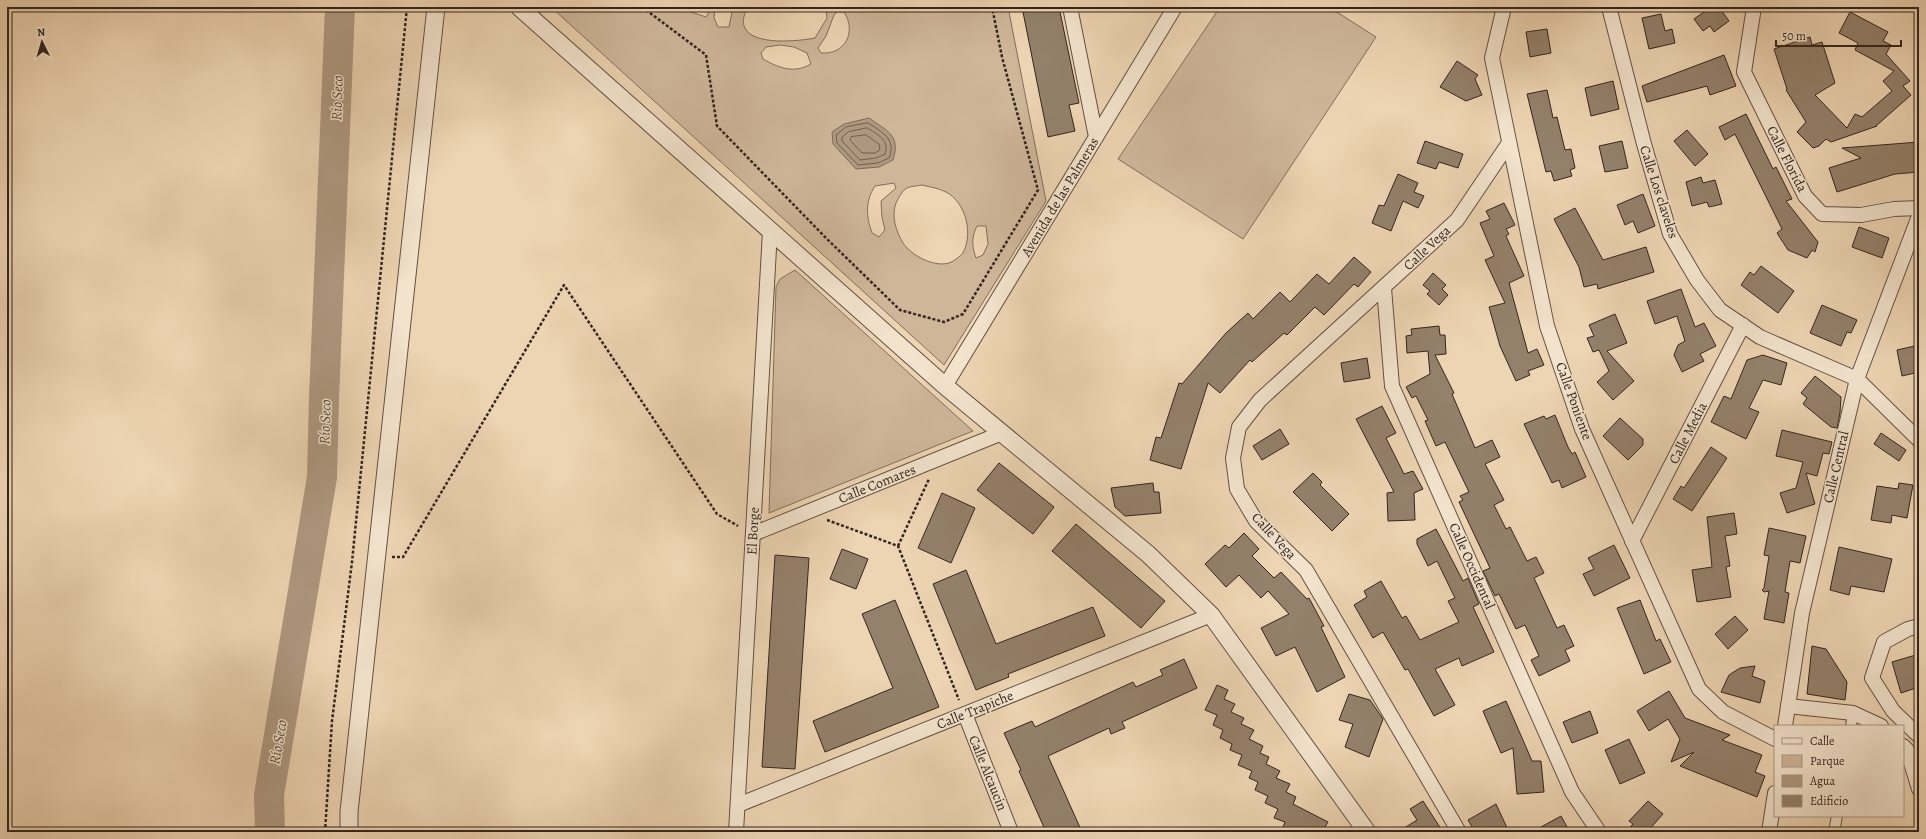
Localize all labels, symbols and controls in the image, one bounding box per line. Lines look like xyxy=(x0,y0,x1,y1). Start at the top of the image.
north arrow xyxy=(22,22,62,62)
scale bar xyxy=(1776,22,1901,48)
text: N xyxy=(37,25,46,40)
text: 50 m xyxy=(1782,28,1806,44)
water label: Río Seco xyxy=(326,75,348,121)
street label: Calle Florida xyxy=(1762,123,1812,196)
street label: Avenida de las Palmeras xyxy=(1016,134,1103,261)
street label: Calle Los claveles xyxy=(1635,143,1683,241)
street label: Calle Vega xyxy=(1399,221,1455,275)
street label: Calle Poniente xyxy=(1551,359,1597,443)
street label: Calle Media xyxy=(1664,398,1712,467)
water label: Río Seco xyxy=(314,399,336,445)
street label: Calle Central xyxy=(1818,429,1854,505)
street label: Calle Comares xyxy=(835,460,919,508)
street label: El Borge xyxy=(742,506,764,556)
street label: Calle Vega xyxy=(1247,508,1301,564)
street label: Calle Occidental xyxy=(1445,520,1500,613)
street label: Calle Trapiche xyxy=(934,686,1016,734)
water label: Río Seco xyxy=(264,718,292,766)
legend xyxy=(1774,725,1904,817)
street label: Calle Alcaucin xyxy=(964,732,1012,814)
text: Calle xyxy=(1810,733,1834,749)
text: Parque xyxy=(1810,753,1845,769)
text: Agua xyxy=(1809,773,1836,789)
text: Edificio xyxy=(1810,793,1848,809)

